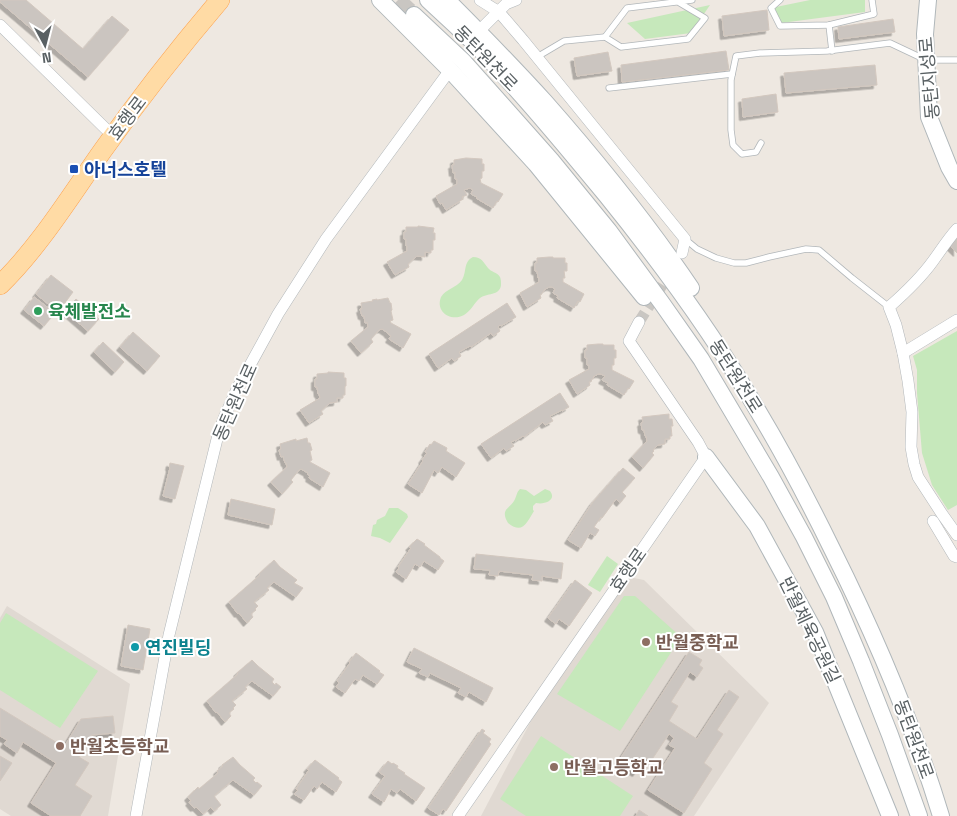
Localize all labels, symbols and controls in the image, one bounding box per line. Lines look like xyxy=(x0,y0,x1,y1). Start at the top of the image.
north arrow xyxy=(20,20,70,70)
street label: 동탄원천로 xyxy=(449,20,523,96)
street label: 동탄지성로 xyxy=(914,36,944,120)
text: N xyxy=(41,48,52,67)
street label: 효행로 xyxy=(103,91,151,145)
place label: 아너스호텔 xyxy=(84,158,167,181)
marker: 아너스호텔 xyxy=(68,163,80,175)
place label: 육체발전소 xyxy=(48,300,131,323)
marker: 육체발전소 xyxy=(32,305,44,317)
street label: 동탄원천로 xyxy=(704,335,768,417)
street label: 동탄원천로 xyxy=(208,359,262,445)
street label: 효행로 xyxy=(604,543,652,597)
street label: 반월체육공원길 xyxy=(774,573,846,687)
place label: 반월중학교 xyxy=(656,631,739,654)
place label: 연진빌딩 xyxy=(145,636,211,659)
marker: 반월중학교 xyxy=(640,636,652,648)
marker: 연진빌딩 xyxy=(129,641,141,653)
street label: 동탄원천로 xyxy=(889,696,939,782)
place label: 반월초등학교 xyxy=(70,735,169,758)
marker: 반월초등학교 xyxy=(54,740,66,752)
place label: 반월고등학교 xyxy=(564,756,663,779)
marker: 반월고등학교 xyxy=(548,761,560,773)

